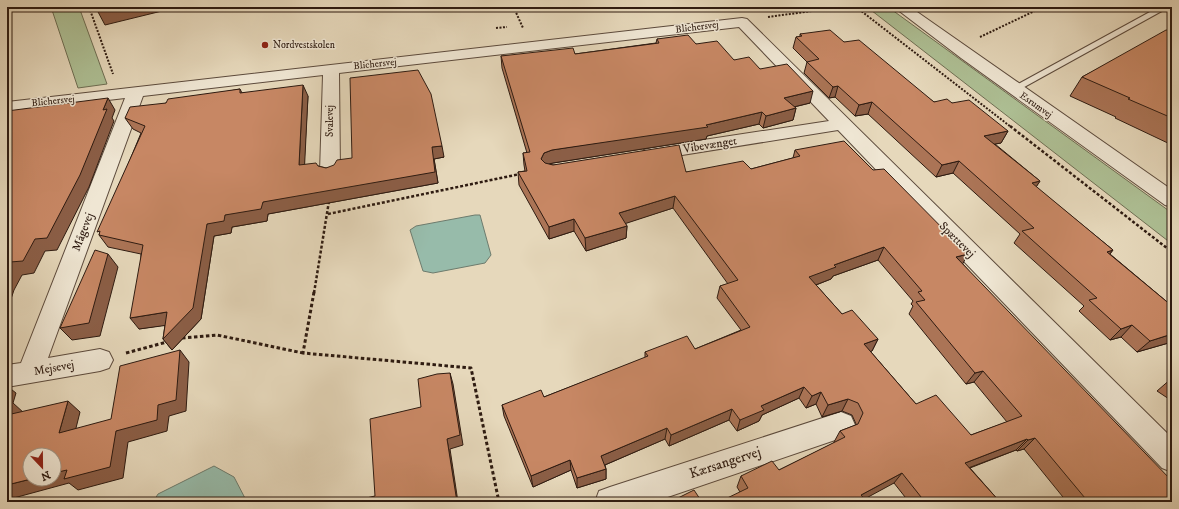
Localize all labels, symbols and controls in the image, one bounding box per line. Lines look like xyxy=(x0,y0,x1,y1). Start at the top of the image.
street label: Blichersvej xyxy=(675,18,719,36)
place label: Nordvestskolen xyxy=(273,39,336,51)
marker: Nordvestskolen xyxy=(260,40,270,50)
street label: Blichersvej xyxy=(353,56,397,72)
street label: Esrumvej xyxy=(1017,89,1055,121)
street label: Blichersvej xyxy=(31,93,75,109)
street label: Svalevej xyxy=(324,105,336,137)
street label: Vibevænget xyxy=(681,133,738,157)
street label: Mågevej xyxy=(69,211,97,253)
street label: Spættevej xyxy=(936,219,978,261)
street label: Mejsevej xyxy=(33,357,75,379)
street label: Kærsangervej xyxy=(687,443,763,483)
north arrow xyxy=(22,447,62,487)
text: N xyxy=(39,467,52,484)

